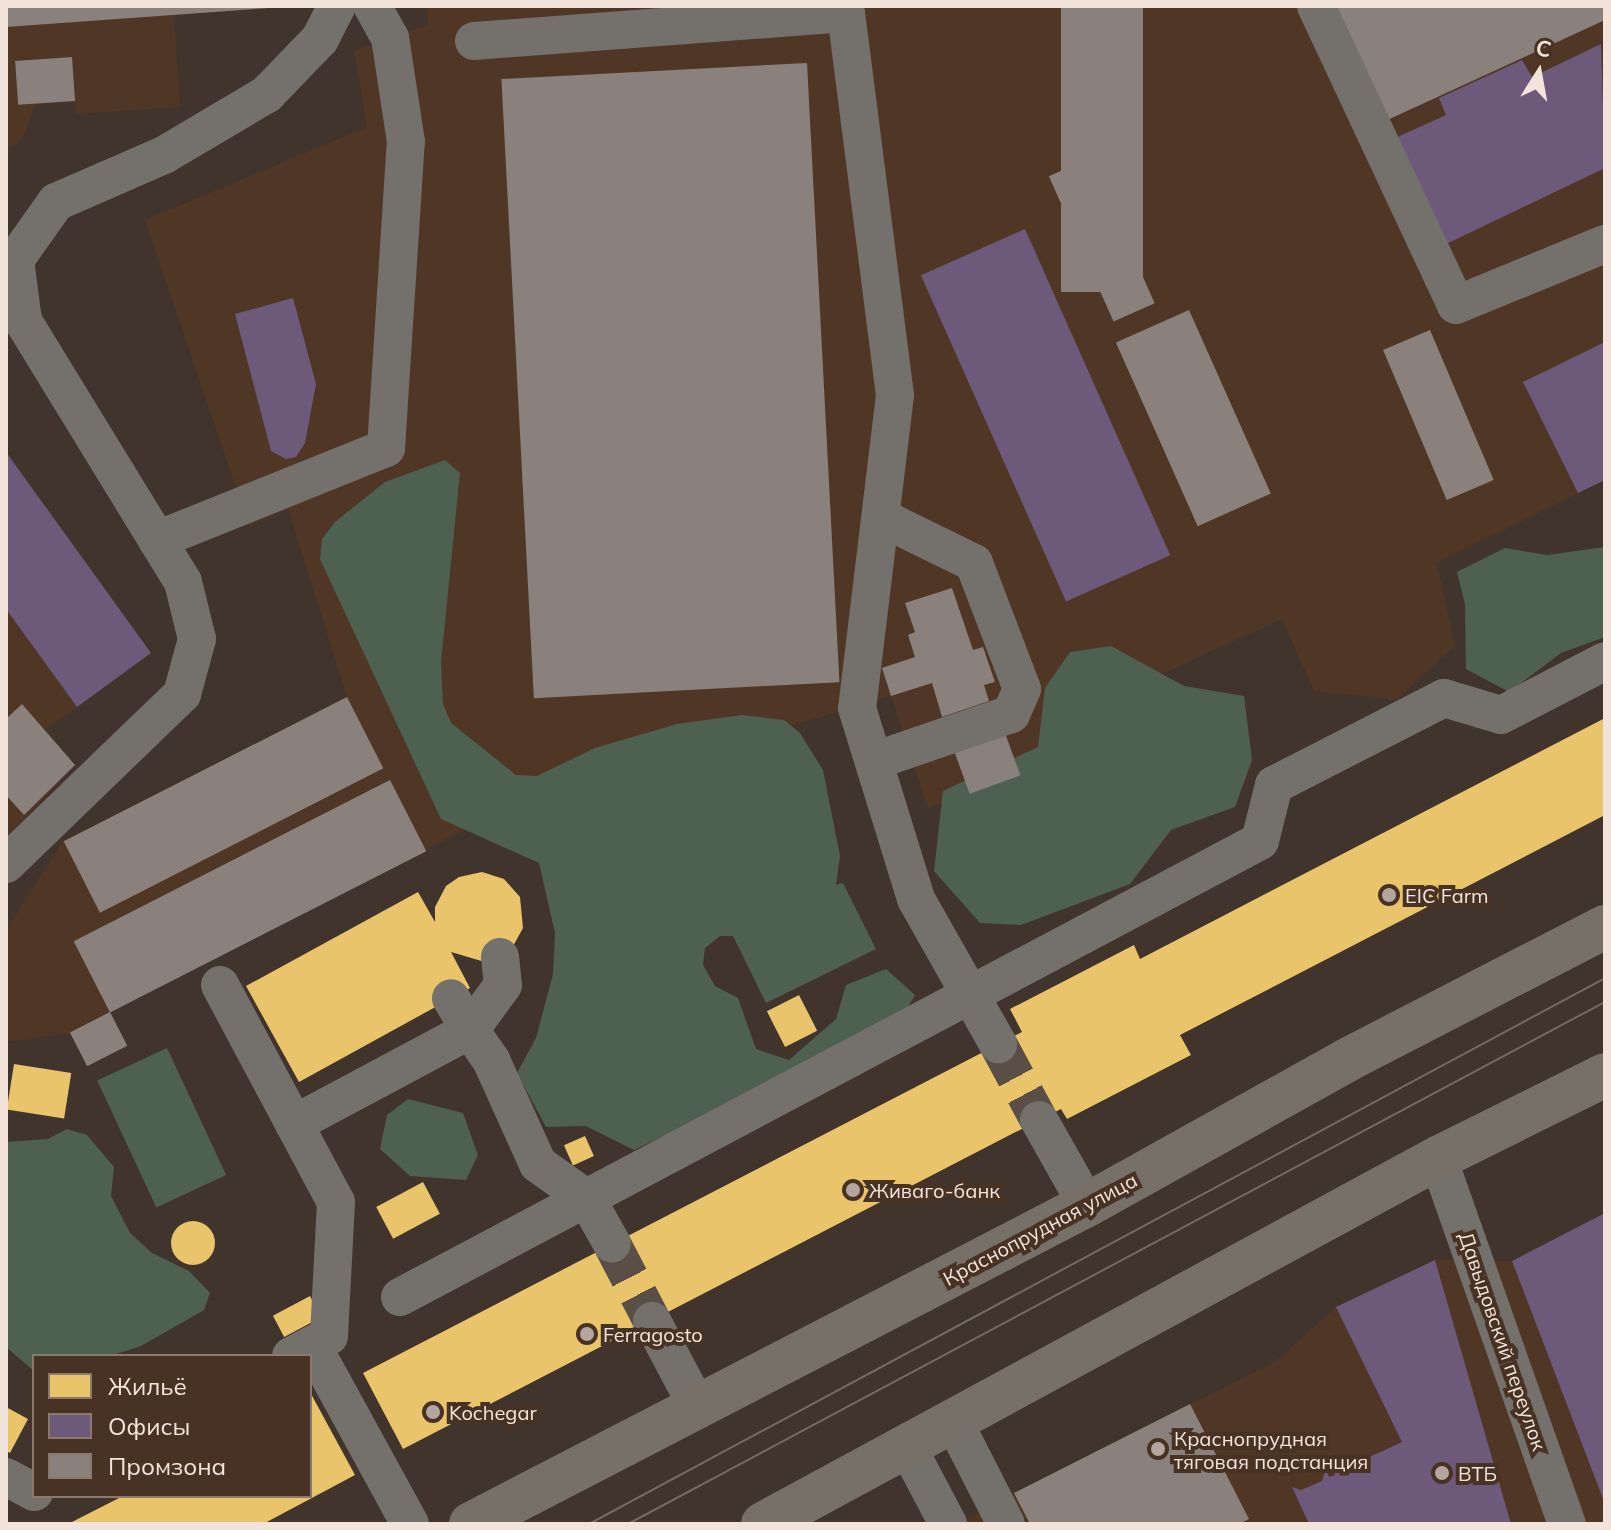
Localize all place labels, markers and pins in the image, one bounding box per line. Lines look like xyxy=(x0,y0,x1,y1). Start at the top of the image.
place label: EIC Farm xyxy=(1405,883,1488,907)
marker: EIC Farm xyxy=(1380,886,1398,904)
place label: Живаго-банк xyxy=(869,1178,1000,1202)
marker: Живаго-банк xyxy=(844,1181,862,1199)
place label: Ferragosto xyxy=(603,1322,703,1346)
marker: Ferragosto xyxy=(578,1325,596,1343)
place label: Kochegar xyxy=(449,1400,537,1424)
marker: Kochegar xyxy=(424,1403,442,1421)
place label: Краснопрудная тяговая подстанция xyxy=(1174,1426,1368,1473)
marker: Краснопрудная тяговая подстанция xyxy=(1149,1440,1167,1458)
place label: ВТБ xyxy=(1458,1461,1497,1485)
marker: ВТБ xyxy=(1433,1464,1451,1482)

